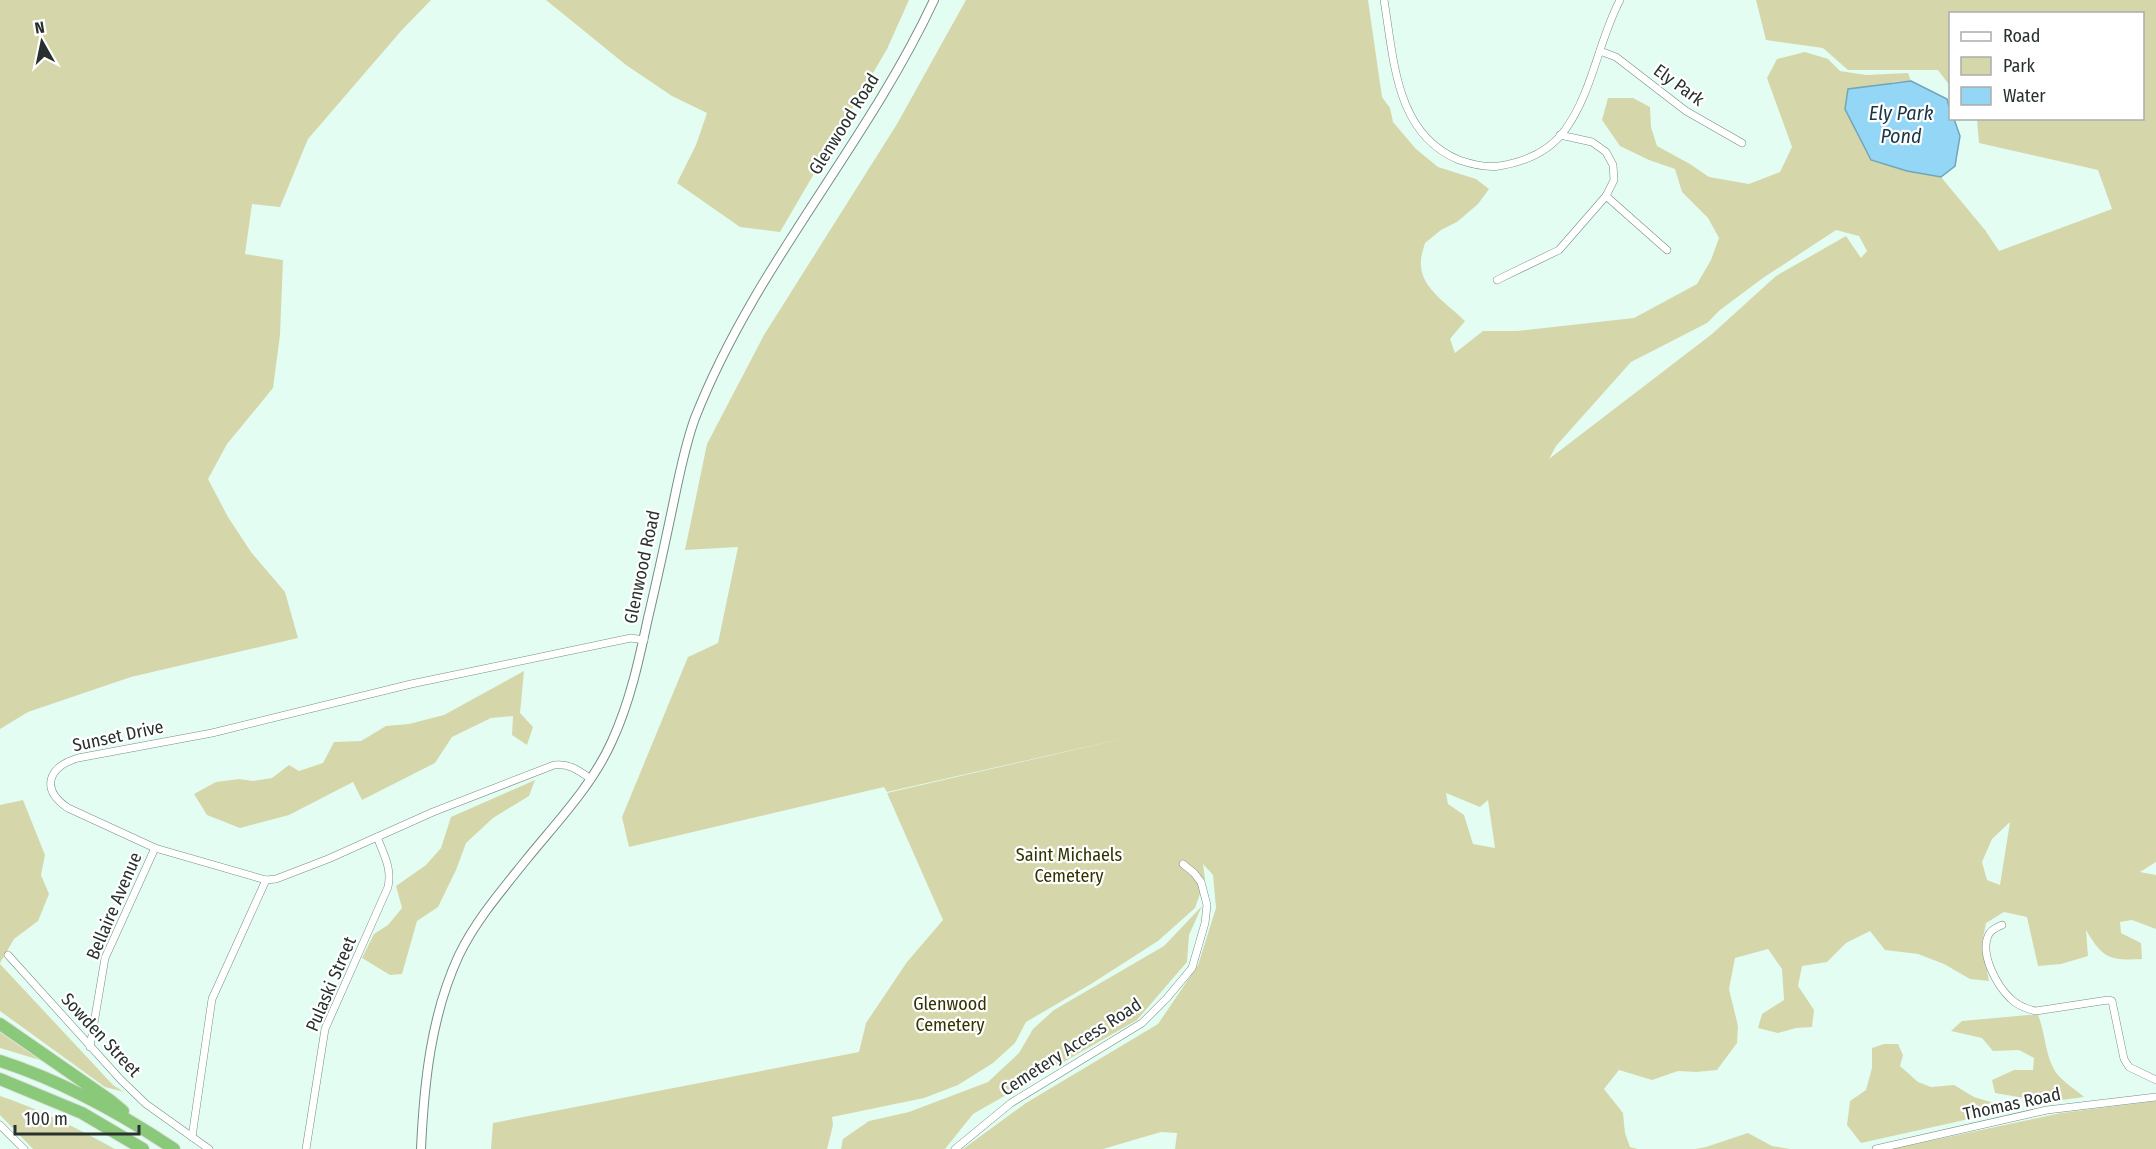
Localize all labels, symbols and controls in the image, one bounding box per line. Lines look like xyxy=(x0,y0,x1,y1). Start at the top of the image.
north arrow xyxy=(12,12,72,72)
legend xyxy=(1949,12,2144,120)
text: N xyxy=(34,18,46,38)
text: Road xyxy=(2003,25,2040,47)
text: Park xyxy=(2003,55,2036,77)
street label: Ely Park xyxy=(1649,59,1709,111)
street label: Glenwood Road xyxy=(804,69,884,179)
text: Water xyxy=(2003,85,2046,107)
water label: Ely Park Pond xyxy=(1869,101,1933,148)
street label: Glenwood Road xyxy=(619,508,665,626)
street label: Sunset Drive xyxy=(70,716,166,756)
park label: Saint Michaels Cemetery xyxy=(1016,844,1123,887)
street label: Bellaire Avenue xyxy=(82,849,147,963)
street label: Pulaski Street xyxy=(301,933,361,1035)
street label: Sowden Street xyxy=(57,988,146,1082)
park label: Glenwood Cemetery xyxy=(913,993,987,1036)
street label: Cemetery Access Road xyxy=(997,993,1145,1101)
street label: Thomas Road xyxy=(1961,1083,2063,1125)
scale bar xyxy=(15,1098,140,1136)
text: 100 m xyxy=(24,1108,68,1130)

